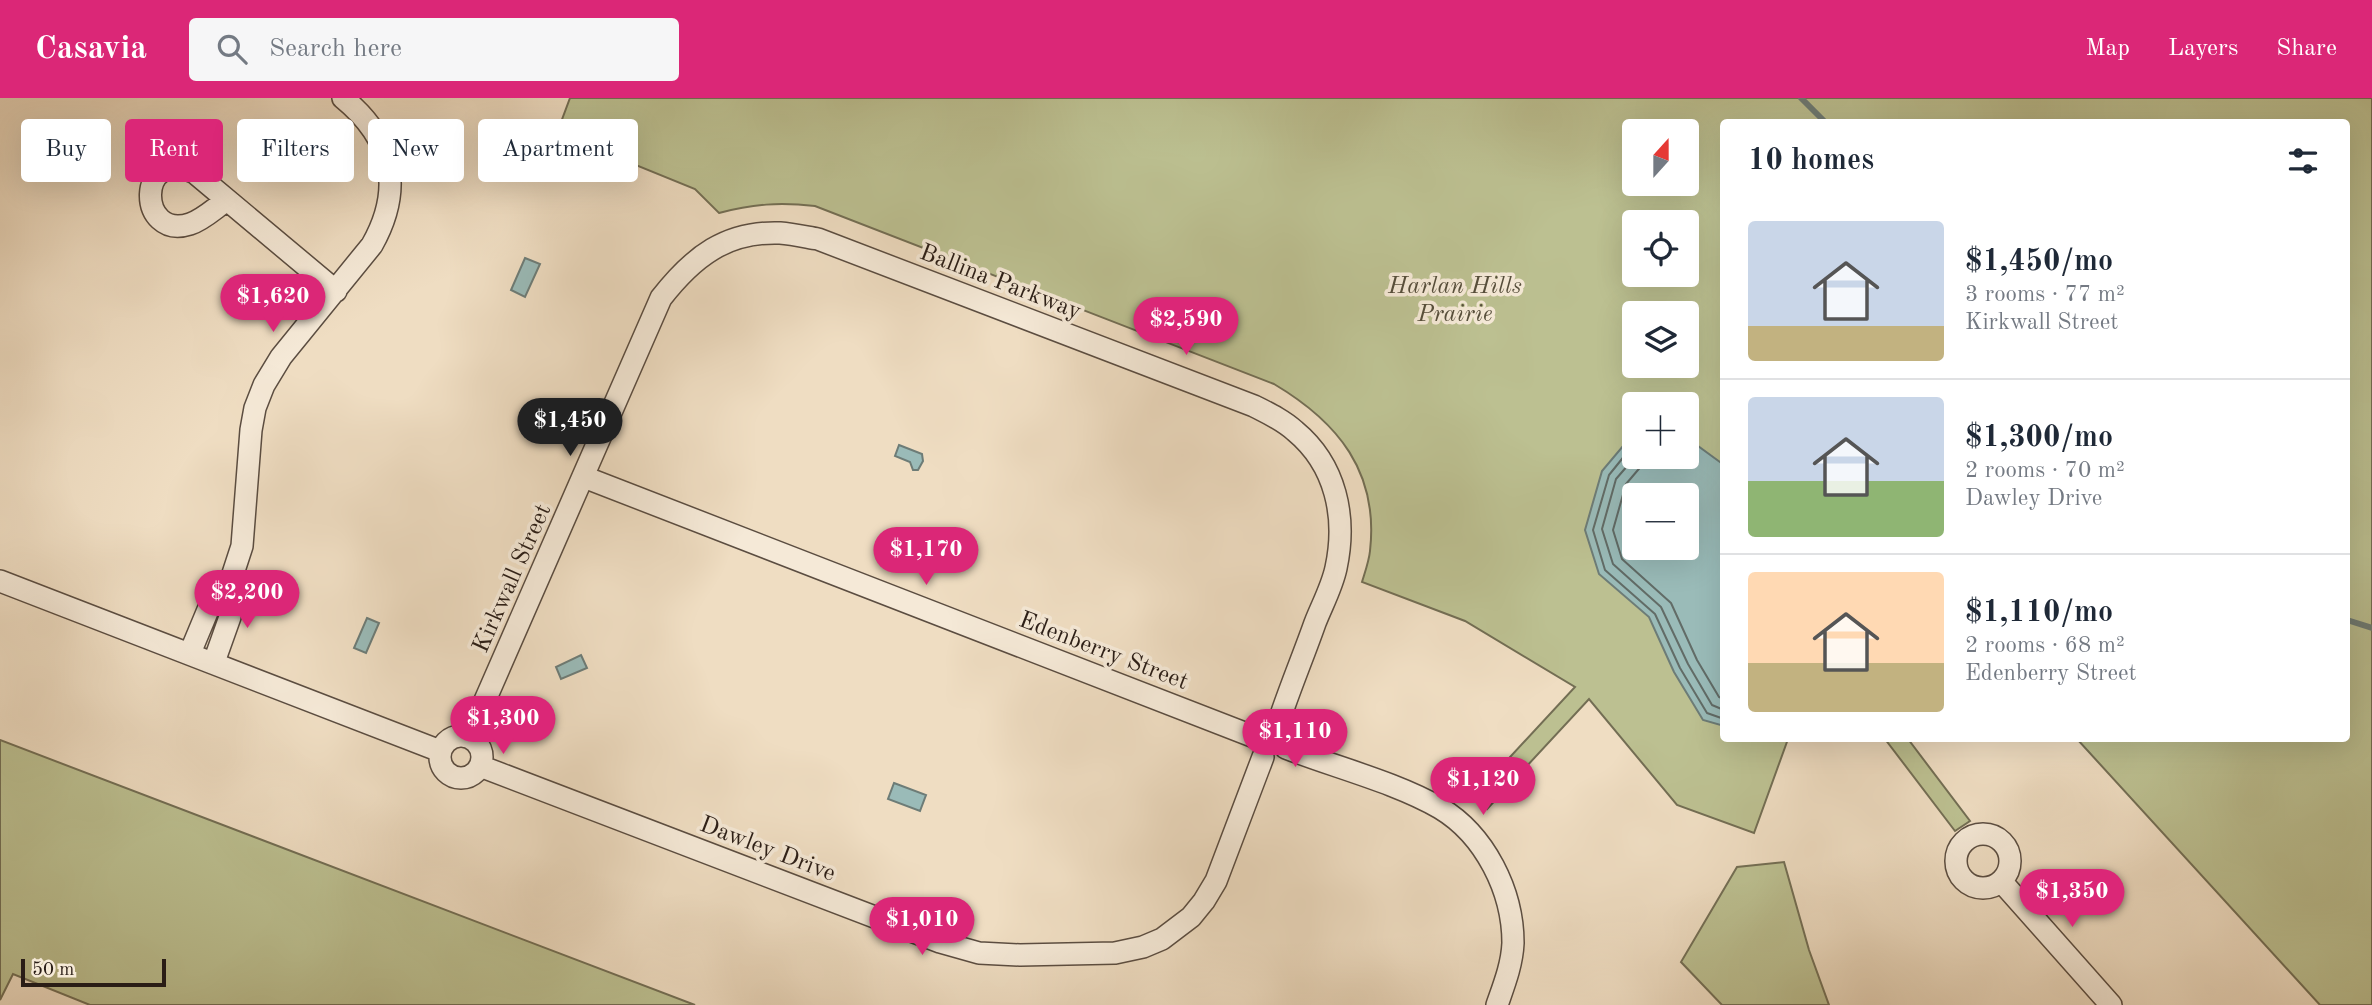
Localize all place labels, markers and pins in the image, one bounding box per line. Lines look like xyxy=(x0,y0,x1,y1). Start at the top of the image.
pin: $1,620 xyxy=(216,274,330,334)
pin: $2,590 xyxy=(1129,298,1243,357)
pin: $1,450 xyxy=(513,398,627,458)
pin: $1,170 xyxy=(869,528,983,587)
pin: $2,200 xyxy=(190,570,304,630)
pin: $1,300 xyxy=(446,696,560,756)
pin: $1,110 xyxy=(1238,710,1352,769)
pin: $1,120 xyxy=(1426,758,1540,817)
pin: $1,350 xyxy=(2015,870,2129,929)
pin: $1,010 xyxy=(865,898,979,957)

